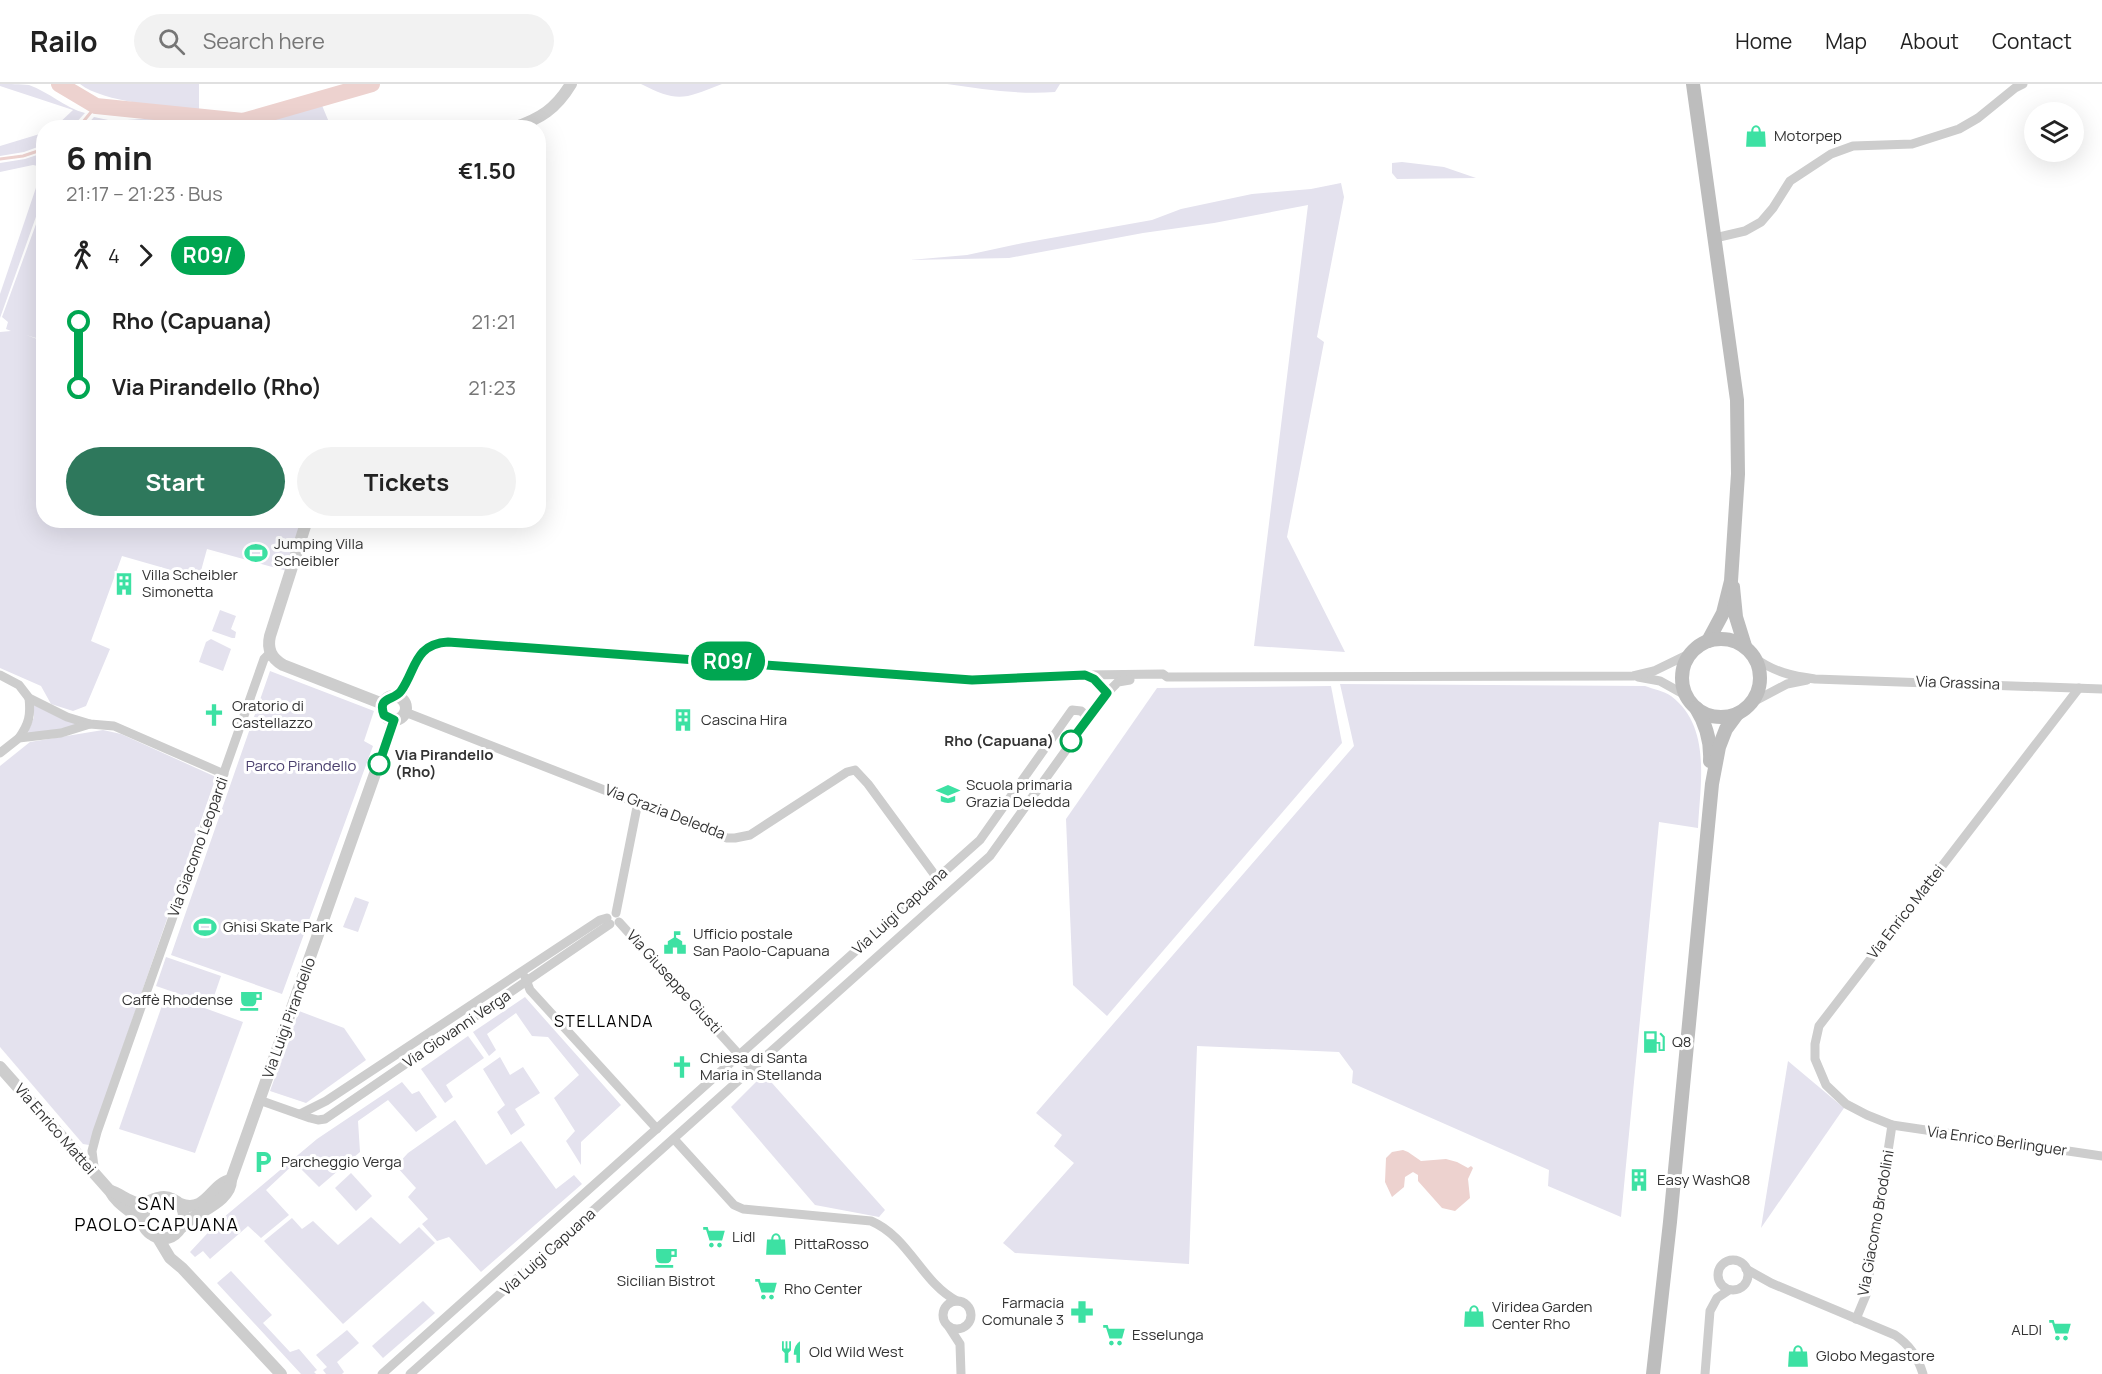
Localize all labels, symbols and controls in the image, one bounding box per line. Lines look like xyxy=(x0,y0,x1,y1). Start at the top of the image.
search box xyxy=(134,14,554,68)
text: Railo xyxy=(30,22,98,60)
icon: search xyxy=(155,25,188,58)
text: Search here xyxy=(203,26,325,56)
text: Home xyxy=(1735,27,1792,55)
text: Map xyxy=(1825,27,1867,55)
text: About xyxy=(1900,27,1959,55)
text: Contact xyxy=(1992,27,2072,55)
map controls xyxy=(2024,102,2084,162)
button: layers xyxy=(2024,102,2084,162)
shop icon: Motorpep xyxy=(1743,123,1769,149)
place label: Motorpep xyxy=(1774,125,1842,146)
text: 6 min xyxy=(66,135,153,180)
text: €1.50 xyxy=(458,156,516,186)
text: 21:17 – 21:23 · Bus xyxy=(66,180,223,207)
icon: walk xyxy=(66,239,99,272)
icon: forward xyxy=(129,239,162,272)
text: R09/ xyxy=(183,241,233,269)
text: 4 xyxy=(108,242,120,269)
text: Rho (Capuana) xyxy=(112,306,273,336)
text: 21:21 xyxy=(472,308,516,335)
text: Via Pirandello (Rho) xyxy=(112,372,322,402)
text: 21:23 xyxy=(468,374,516,401)
button: Start xyxy=(66,447,285,516)
button: Tickets xyxy=(297,447,516,516)
place label: Jumping Villa Scheibler xyxy=(274,533,363,571)
sports icon: Jumping Villa Scheibler xyxy=(243,540,269,566)
place label: Villa Scheibler Simonetta xyxy=(142,564,238,602)
building icon: Villa Scheibler Simonetta xyxy=(111,571,137,597)
line badge: R09/ xyxy=(686,642,770,680)
text: R09/ xyxy=(703,647,753,675)
street label: Via Grassina xyxy=(1916,671,2000,694)
place label: Oratorio di Castellazzo xyxy=(232,695,313,733)
church icon: Oratorio di Castellazzo xyxy=(201,702,227,728)
building icon: Cascina Hira xyxy=(670,707,696,733)
place label: Cascina Hira xyxy=(701,709,787,730)
place label: Rho (Capuana) xyxy=(944,730,1054,751)
marker: Rho (Capuana) xyxy=(1060,730,1082,752)
place label: Via Pirandello (Rho) xyxy=(395,744,494,782)
marker: Via Pirandello (Rho) xyxy=(368,753,390,775)
park label: Parco Pirandello xyxy=(246,755,356,776)
street label: Via Giacomo Leopardi xyxy=(162,774,233,920)
place label: Scuola primaria Grazia Deledda xyxy=(966,774,1072,812)
street label: Via Grazia Deledda xyxy=(602,779,729,844)
school or university icon: Scuola primaria Grazia Deledda xyxy=(935,781,961,807)
street label: Via Enrico Mattei xyxy=(1862,860,1949,963)
street label: Via Luigi Capuana xyxy=(847,862,952,959)
sports icon: Ghisi Skate Park xyxy=(192,914,218,940)
place label: Ghisi Skate Park xyxy=(223,916,333,937)
place label: Ufficio postale San Paolo-Capuana xyxy=(693,923,830,961)
street label: Via Giuseppe Giusti xyxy=(622,925,727,1038)
public building icon: Ufficio postale San Paolo-Capuana xyxy=(662,930,688,956)
street label: Via Luigi Pirandello xyxy=(257,954,320,1081)
street label: Via Giovanni Verga xyxy=(399,985,515,1072)
cafe icon: Caffè Rhodense xyxy=(238,987,264,1013)
place label: Caffè Rhodense xyxy=(122,989,233,1010)
district label: STELLANDA xyxy=(554,1010,654,1032)
fuel station icon: Q8 xyxy=(1641,1029,1667,1055)
place label: Q8 xyxy=(1672,1031,1692,1052)
place label: Chiesa di Santa Maria in Stellanda xyxy=(700,1047,822,1085)
church icon: Chiesa di Santa Maria in Stellanda xyxy=(669,1054,695,1080)
street label: Via Enrico Mattei xyxy=(10,1079,101,1179)
street label: Via Enrico Berlinguer xyxy=(1926,1120,2069,1161)
street label: Via Giacomo Brodolini xyxy=(1852,1148,1899,1298)
parking icon: Parcheggio Verga xyxy=(250,1149,276,1175)
place label: Parcheggio Verga xyxy=(281,1151,402,1172)
building icon: Easy WashQ8 xyxy=(1626,1167,1652,1193)
place label: Easy WashQ8 xyxy=(1657,1169,1750,1190)
district label: SAN PAOLO-CAPUANA xyxy=(75,1191,239,1236)
street label: Via Luigi Capuana xyxy=(495,1203,600,1300)
supermarket icon: Lidl xyxy=(701,1224,727,1250)
place label: Lidl xyxy=(732,1226,756,1247)
shop icon: PittaRosso xyxy=(763,1231,789,1257)
place label: PittaRosso xyxy=(794,1233,869,1254)
cafe icon: Sicilian Bistrot xyxy=(653,1244,679,1270)
place label: Sicilian Bistrot xyxy=(617,1270,715,1291)
supermarket icon: Rho Center xyxy=(753,1276,779,1302)
place label: Rho Center xyxy=(784,1278,863,1299)
place label: Farmacia Comunale 3 xyxy=(982,1292,1064,1330)
place label: Viridea Garden Center Rho xyxy=(1492,1296,1593,1334)
pharmacy icon: Farmacia Comunale 3 xyxy=(1069,1299,1095,1325)
shop icon: Viridea Garden Center Rho xyxy=(1461,1303,1487,1329)
supermarket icon: ALDI xyxy=(2047,1317,2073,1343)
place label: ALDI xyxy=(2011,1319,2042,1340)
supermarket icon: Esselunga xyxy=(1101,1322,1127,1348)
place label: Esselunga xyxy=(1132,1324,1204,1345)
restaurant icon: Old Wild West xyxy=(778,1339,804,1365)
place label: Old Wild West xyxy=(809,1341,904,1362)
shop icon: Globo Megastore xyxy=(1785,1343,1811,1369)
place label: Globo Megastore xyxy=(1816,1345,1935,1366)

